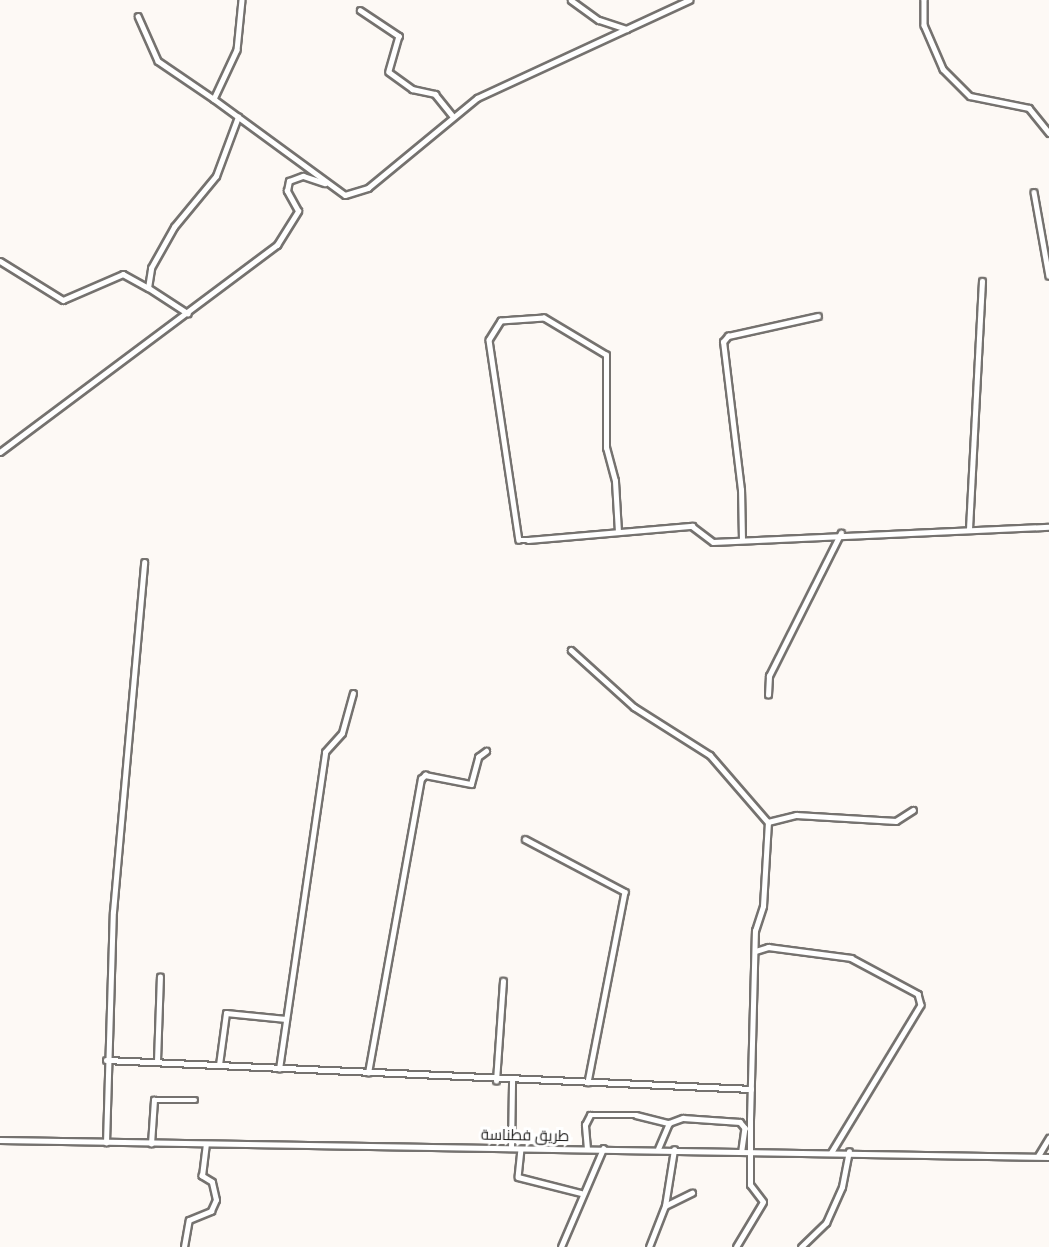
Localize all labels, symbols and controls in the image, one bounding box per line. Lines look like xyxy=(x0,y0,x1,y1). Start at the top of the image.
street label: طريق فطناسة xyxy=(481,1126,569,1146)

